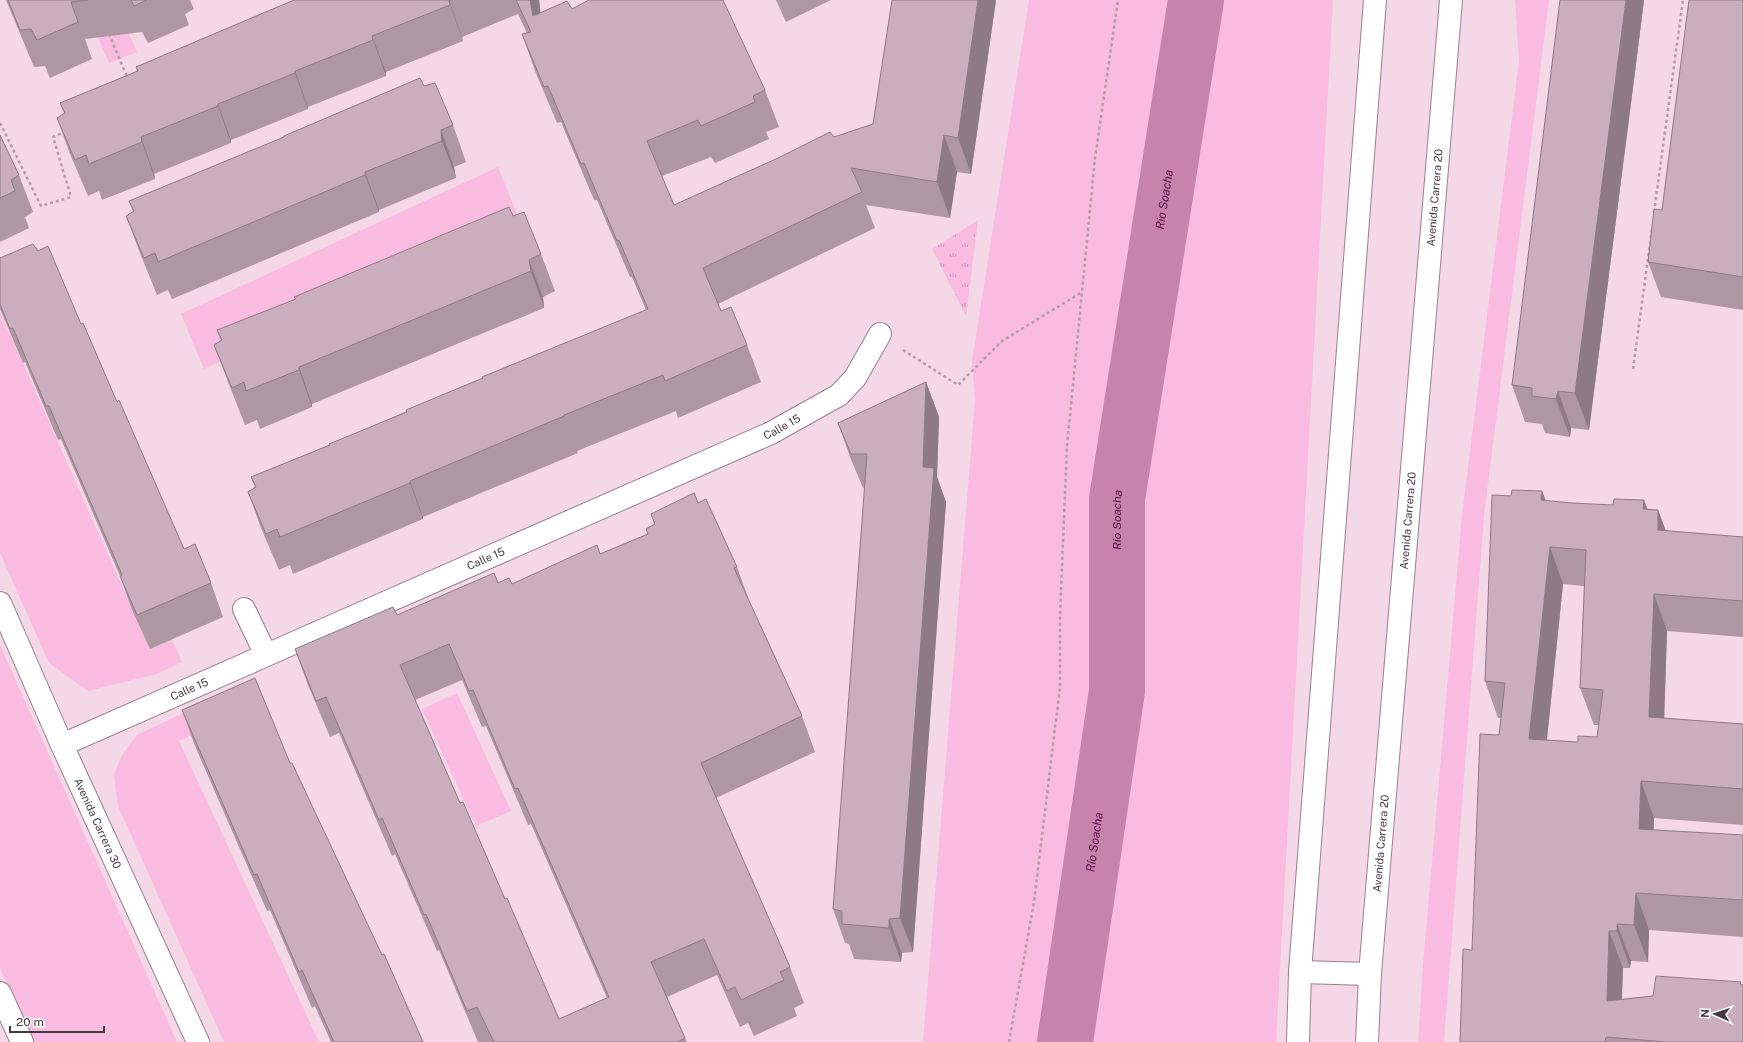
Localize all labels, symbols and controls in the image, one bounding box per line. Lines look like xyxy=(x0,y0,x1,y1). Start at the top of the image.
street label: Avenida Carrera 20 xyxy=(1425,148,1445,247)
water label: Río Soacha xyxy=(1153,169,1176,230)
street label: Calle 15 xyxy=(762,412,802,442)
street label: Avenida Carrera 20 xyxy=(1398,471,1418,570)
water label: Río Soacha xyxy=(1110,489,1125,550)
street label: Calle 15 xyxy=(465,545,507,572)
street label: Calle 15 xyxy=(168,675,210,703)
street label: Avenida Carrera 30 xyxy=(72,776,124,871)
street label: Avenida Carrera 20 xyxy=(1371,794,1391,893)
water label: Río Soacha xyxy=(1083,811,1106,873)
north arrow xyxy=(1695,994,1735,1034)
scale bar xyxy=(10,1008,104,1034)
text: N xyxy=(1699,1009,1711,1018)
text: 20 m xyxy=(16,1015,44,1029)

